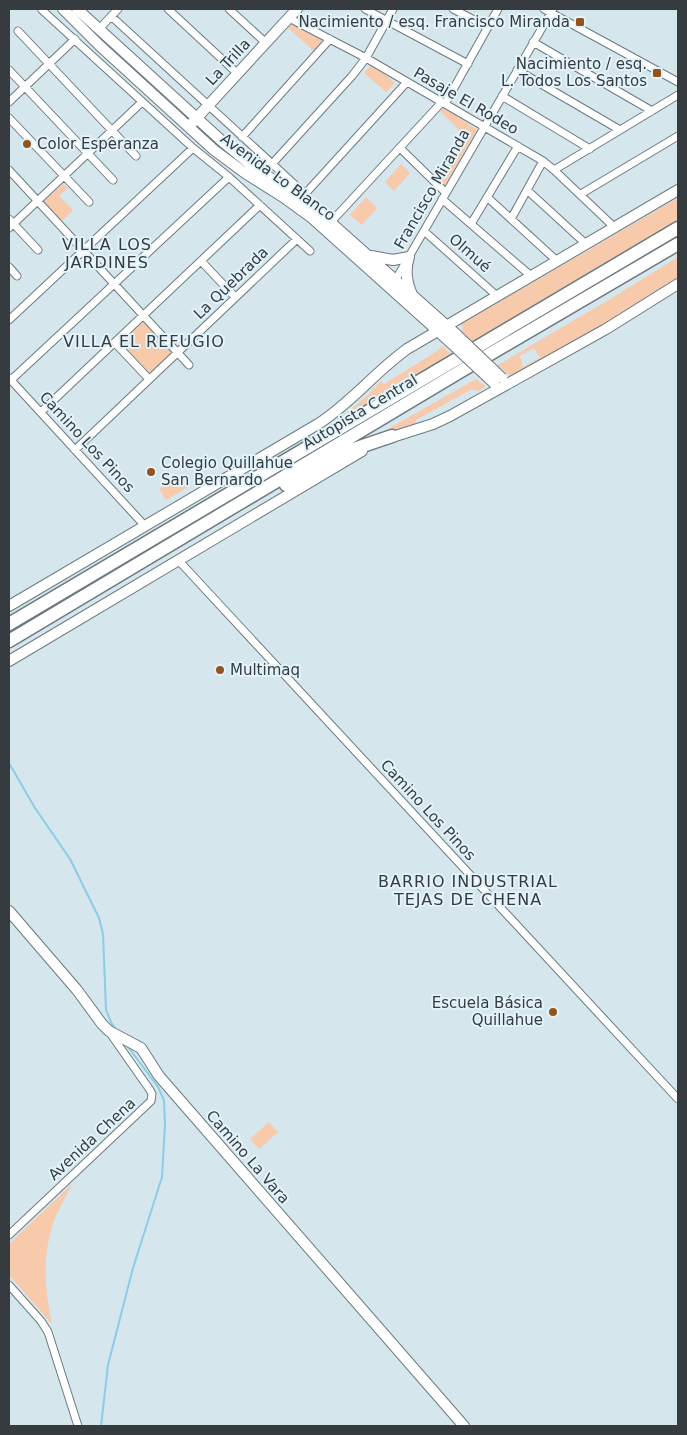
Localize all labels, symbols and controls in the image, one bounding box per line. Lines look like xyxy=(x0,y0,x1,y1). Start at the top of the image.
place label: Nacimiento / esq. Francisco Miranda xyxy=(298,13,570,31)
marker: Nacimiento / esq. Francisco Miranda xyxy=(574,16,586,28)
street label: La Trilla xyxy=(202,35,254,89)
place label: Nacimiento / esq. L. Todos Los Santos xyxy=(501,55,647,90)
street label: Pasaje El Rodeo xyxy=(410,64,522,138)
marker: Nacimiento / esq. L. Todos Los Santos xyxy=(651,67,663,79)
street label: Francisco Miranda xyxy=(390,126,474,252)
street label: Avenida Lo Blanco xyxy=(217,129,339,225)
place label: Color Esperanza xyxy=(37,135,159,153)
marker: Color Esperanza xyxy=(21,138,33,150)
street label: Olmué xyxy=(445,230,495,276)
district label: VILLA LOS JARDINES xyxy=(62,235,152,272)
street label: La Quebrada xyxy=(190,243,272,323)
district label: VILLA EL REFUGIO xyxy=(63,332,225,351)
street label: Autopista Central xyxy=(299,371,421,453)
street label: Camino Los Pinos xyxy=(36,388,138,496)
place label: Colegio Quillahue San Bernardo xyxy=(161,454,293,489)
marker: Colegio Quillahue San Bernardo xyxy=(145,466,157,478)
place label: Multimaq xyxy=(230,661,300,679)
marker: Multimaq xyxy=(214,664,226,676)
street label: Camino Los Pinos xyxy=(377,756,479,864)
district label: BARRIO INDUSTRIAL TEJAS DE CHENA xyxy=(378,872,558,909)
place label: Escuela Básica Quillahue xyxy=(432,994,543,1029)
marker: Escuela Básica Quillahue xyxy=(547,1006,559,1018)
street label: Avenida Chena xyxy=(45,1094,139,1184)
street label: Camino La Vara xyxy=(203,1107,293,1207)

